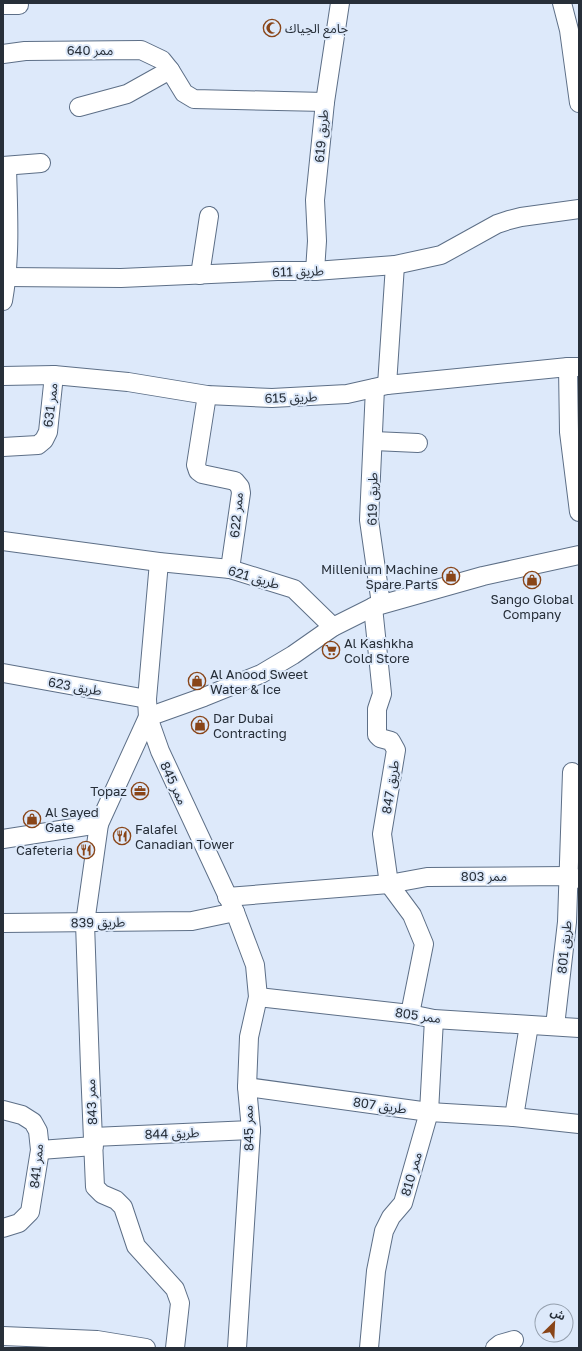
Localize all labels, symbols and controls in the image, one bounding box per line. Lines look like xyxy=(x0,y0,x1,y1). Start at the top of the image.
mosque icon: جامع الحِياك xyxy=(262,18,282,38)
place label: جامع الحِياك xyxy=(285,20,349,39)
street label: ممر 640 xyxy=(67,42,113,58)
street label: طريق 619 xyxy=(311,109,332,163)
street label: طريق 611 xyxy=(272,262,324,281)
street label: ممر 631 xyxy=(39,382,61,428)
street label: طريق 615 xyxy=(264,388,318,407)
street label: طريق 619 xyxy=(364,472,381,526)
street label: ممر 622 xyxy=(226,491,246,538)
place label: Millenium Machine Spare Parts xyxy=(321,561,438,592)
street label: طريق 621 xyxy=(226,562,282,593)
shop icon: Millenium Machine Spare Parts xyxy=(441,566,461,586)
shop icon: Sango Global Company xyxy=(522,570,542,590)
place label: Sango Global Company xyxy=(490,591,574,622)
place label: Al Kashkha Cold Store xyxy=(344,635,414,666)
supermarket icon: Al Kashkha Cold Store xyxy=(321,640,341,660)
place label: Al Anood Sweet Water & Ice xyxy=(210,666,308,697)
shop icon: Al Anood Sweet Water & Ice xyxy=(187,671,207,691)
street label: طريق 623 xyxy=(47,673,103,700)
place label: Dar Dubai Contracting xyxy=(213,710,287,741)
shop icon: Dar Dubai Contracting xyxy=(190,715,210,735)
street label: ممر 845 xyxy=(157,759,191,807)
street label: طريق 847 xyxy=(378,759,403,815)
office icon: Topaz xyxy=(130,781,150,801)
place label: Topaz xyxy=(90,783,127,799)
place label: Al Sayed Gate xyxy=(45,804,99,835)
shop icon: Al Sayed Gate xyxy=(22,809,42,829)
place label: Falafel Canadian Tower xyxy=(135,821,234,852)
restaurant icon: Falafel Canadian Tower xyxy=(112,826,132,846)
restaurant icon: Cafeteria xyxy=(76,840,96,860)
place label: Cafeteria xyxy=(16,842,73,858)
street label: ممر 803 xyxy=(461,868,507,884)
street label: طريق 839 xyxy=(71,914,126,931)
street label: طريق 801 xyxy=(553,919,576,975)
street label: ممر 805 xyxy=(394,1004,442,1026)
street label: ممر 843 xyxy=(82,1078,100,1125)
street label: طريق 807 xyxy=(352,1093,408,1118)
street label: ممر 845 xyxy=(240,1105,256,1151)
street label: طريق 844 xyxy=(144,1124,200,1143)
street label: ممر 841 xyxy=(26,1143,46,1189)
street label: ممر 810 xyxy=(397,1150,425,1198)
north arrow xyxy=(534,1303,574,1343)
text: ش xyxy=(548,1304,568,1323)

